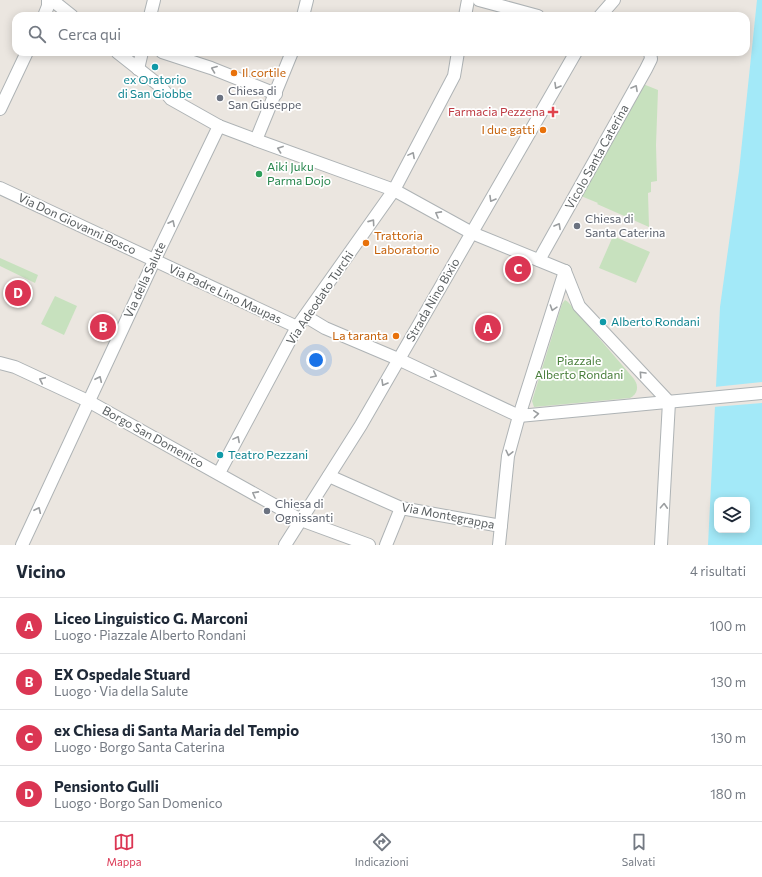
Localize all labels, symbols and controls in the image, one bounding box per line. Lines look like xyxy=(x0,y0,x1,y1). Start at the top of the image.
search box xyxy=(12,12,750,56)
icon: search xyxy=(26,23,48,45)
text: Cerca qui xyxy=(58,25,121,43)
marker: ex Oratorio di San Giobbe xyxy=(150,62,160,72)
one-way arrow xyxy=(210,65,217,73)
place label: Il cortile xyxy=(242,65,286,79)
marker: Il cortile xyxy=(229,68,239,78)
place label: ex Oratorio di San Giobbe xyxy=(118,72,192,100)
one-way arrow xyxy=(555,82,562,89)
place label: Chiesa di San Giuseppe xyxy=(228,83,301,111)
one-way arrow xyxy=(631,85,638,92)
marker: Chiesa di San Giuseppe xyxy=(215,93,225,103)
street label: Vicolo Santa Caterina xyxy=(562,102,631,211)
place label: Farmacia Pezzena xyxy=(448,104,545,118)
marker: Farmacia Pezzena xyxy=(548,107,558,117)
place label: I due gatti xyxy=(481,122,535,136)
marker: I due gatti xyxy=(538,125,548,135)
one-way arrow xyxy=(276,145,283,154)
one-way arrow xyxy=(408,152,415,160)
place label: Aiki Juku Parma Dojo xyxy=(267,159,331,187)
marker: Aiki Juku Parma Dojo xyxy=(254,169,264,179)
street label: Via Don Giovanni Bosco xyxy=(16,190,139,257)
one-way arrow xyxy=(490,195,497,202)
one-way arrow xyxy=(435,211,442,219)
place label: Chiesa di Santa Caterina xyxy=(585,211,665,239)
one-way arrow xyxy=(367,219,375,226)
one-way arrow xyxy=(167,220,175,228)
marker: Chiesa di Santa Caterina xyxy=(572,221,582,231)
one-way arrow xyxy=(554,223,561,230)
place label: Trattoria Laboratorio xyxy=(374,228,439,256)
marker: Trattoria Laboratorio xyxy=(361,238,371,248)
street label: Via della Salute xyxy=(120,239,168,320)
street label: Via Adeodato Turchi xyxy=(283,248,356,347)
pin: C xyxy=(505,254,531,284)
street label: Strada Nino Bixio xyxy=(403,255,462,344)
street label: Via Padre Lino Maupas xyxy=(167,261,284,325)
pin: D xyxy=(5,278,31,308)
one-way arrow xyxy=(549,305,558,312)
pin: B xyxy=(90,312,116,342)
pin: A xyxy=(475,313,501,343)
place label: Alberto Rondani xyxy=(611,314,700,328)
marker: Alberto Rondani xyxy=(598,317,608,327)
place label: La taranta xyxy=(332,328,388,342)
marker: La taranta xyxy=(391,331,401,341)
your location xyxy=(306,350,326,370)
park label: Piazzale Alberto Rondani xyxy=(535,353,623,381)
one-way arrow xyxy=(429,370,437,378)
one-way arrow xyxy=(640,371,647,378)
one-way arrow xyxy=(94,376,102,383)
one-way arrow xyxy=(39,377,46,385)
one-way arrow xyxy=(382,379,389,387)
street label: Borgo San Domenico xyxy=(100,402,207,470)
one-way arrow xyxy=(533,410,539,419)
one-way arrow xyxy=(232,436,240,443)
place label: Teatro Pezzani xyxy=(228,447,308,461)
marker: Teatro Pezzani xyxy=(215,450,225,460)
one-way arrow xyxy=(506,450,514,457)
one-way arrow xyxy=(252,491,259,499)
place label: Chiesa di Ognissanti xyxy=(275,496,333,524)
map controls xyxy=(714,497,750,533)
button: layers xyxy=(714,497,750,533)
street label: Via Montegrappa xyxy=(400,499,496,531)
one-way arrow xyxy=(659,503,668,509)
one-way arrow xyxy=(33,506,41,514)
marker: Chiesa di Ognissanti xyxy=(262,506,272,516)
text: Vicino xyxy=(16,561,66,582)
text: 4 risultati xyxy=(690,563,746,579)
text: Liceo Linguistico G. Marconi xyxy=(54,609,248,627)
text: A xyxy=(24,618,34,634)
text: 100 m xyxy=(710,618,746,634)
text: Luogo · Piazzale Alberto Rondani xyxy=(54,627,246,643)
text: EX Ospedale Stuard xyxy=(54,665,190,683)
text: B xyxy=(25,674,33,690)
text: 130 m xyxy=(711,674,746,690)
text: Luogo · Via della Salute xyxy=(54,683,188,699)
text: ex Chiesa di Santa Maria del Tempio xyxy=(54,721,299,739)
text: C xyxy=(25,730,33,746)
text: 130 m xyxy=(711,730,746,746)
text: Luogo · Borgo Santa Caterina xyxy=(54,739,225,755)
text: Pensionto Gulli xyxy=(54,777,159,795)
text: D xyxy=(24,786,34,802)
text: 180 m xyxy=(710,786,746,802)
text: Luogo · Borgo San Domenico xyxy=(54,795,223,811)
tab: Mappa xyxy=(107,831,142,868)
tab: Indicazioni xyxy=(355,831,409,868)
tab: Salvati xyxy=(622,831,655,868)

